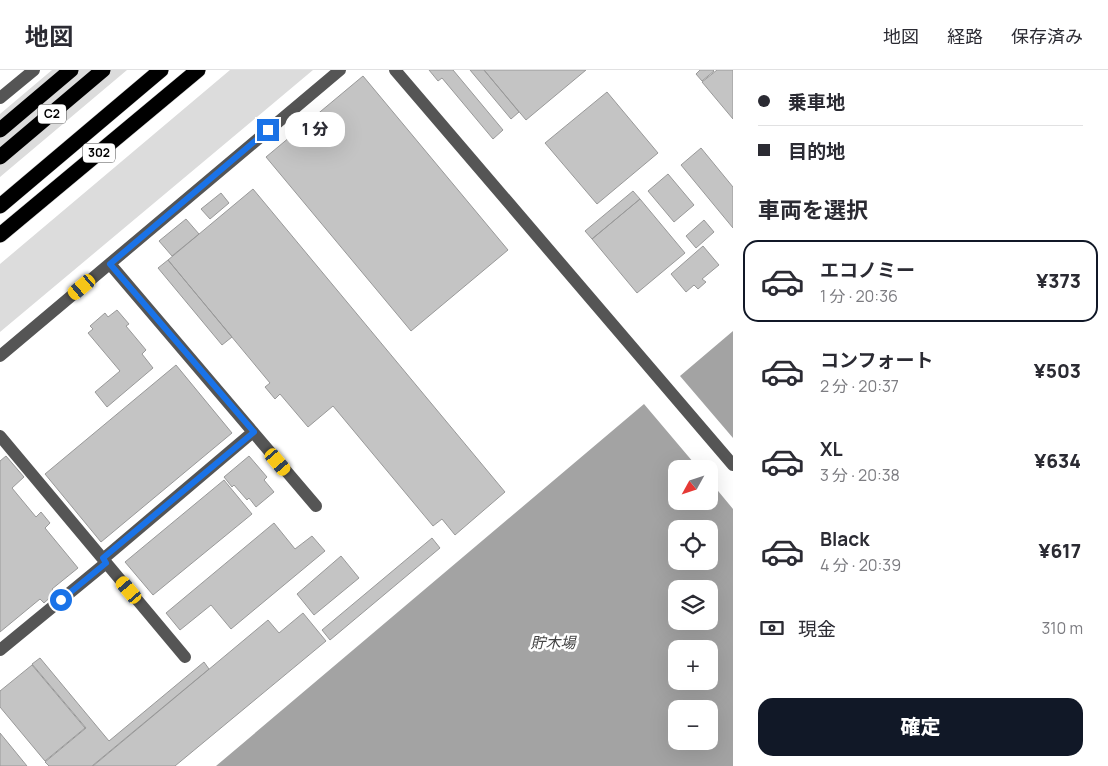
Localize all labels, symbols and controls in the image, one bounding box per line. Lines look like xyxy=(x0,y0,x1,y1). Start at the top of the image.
text: 地図 xyxy=(25,19,73,52)
text: 地図 xyxy=(883,24,919,48)
text: 経路 xyxy=(947,24,983,48)
text: 保存済み xyxy=(1011,24,1083,48)
text: 乗車地 xyxy=(788,89,845,115)
road number: C2 xyxy=(38,104,66,124)
callout: 1 分 xyxy=(286,112,346,148)
text: 1 分 xyxy=(302,118,328,140)
route end xyxy=(257,119,279,141)
text: 目的地 xyxy=(788,138,845,164)
road number: 302 xyxy=(83,144,115,162)
text: 車両を選択 xyxy=(758,195,868,225)
text: エコノミー xyxy=(820,257,915,283)
icon: car xyxy=(760,259,805,304)
text: ¥373 xyxy=(1036,268,1081,294)
car xyxy=(65,272,98,302)
text: 1 分 · 20:36 xyxy=(820,285,898,307)
text: コンフォート xyxy=(820,347,933,373)
icon: car xyxy=(760,349,805,394)
text: ¥503 xyxy=(1034,358,1081,384)
text: 2 分 · 20:37 xyxy=(820,375,899,397)
text: XL xyxy=(820,436,843,462)
icon: car xyxy=(760,439,805,484)
car xyxy=(262,446,293,478)
text: ¥634 xyxy=(1034,448,1081,474)
north arrow xyxy=(668,460,718,510)
map controls xyxy=(668,460,718,750)
text: 3 分 · 20:38 xyxy=(820,464,900,486)
button: locate xyxy=(668,520,718,570)
text: Black xyxy=(820,526,869,552)
icon: car xyxy=(760,529,805,574)
text: ¥617 xyxy=(1039,538,1081,564)
text: 4 分 · 20:39 xyxy=(820,554,901,576)
car xyxy=(113,574,144,606)
button: layers xyxy=(668,580,718,630)
route start xyxy=(50,589,72,611)
icon: cash xyxy=(758,614,786,642)
text: 現金 xyxy=(798,616,836,642)
text: 310 m xyxy=(1041,617,1083,639)
water label: 貯木場 xyxy=(530,632,577,653)
button: + xyxy=(668,640,718,690)
button: 確定 xyxy=(758,698,1083,756)
button: − xyxy=(668,700,718,750)

